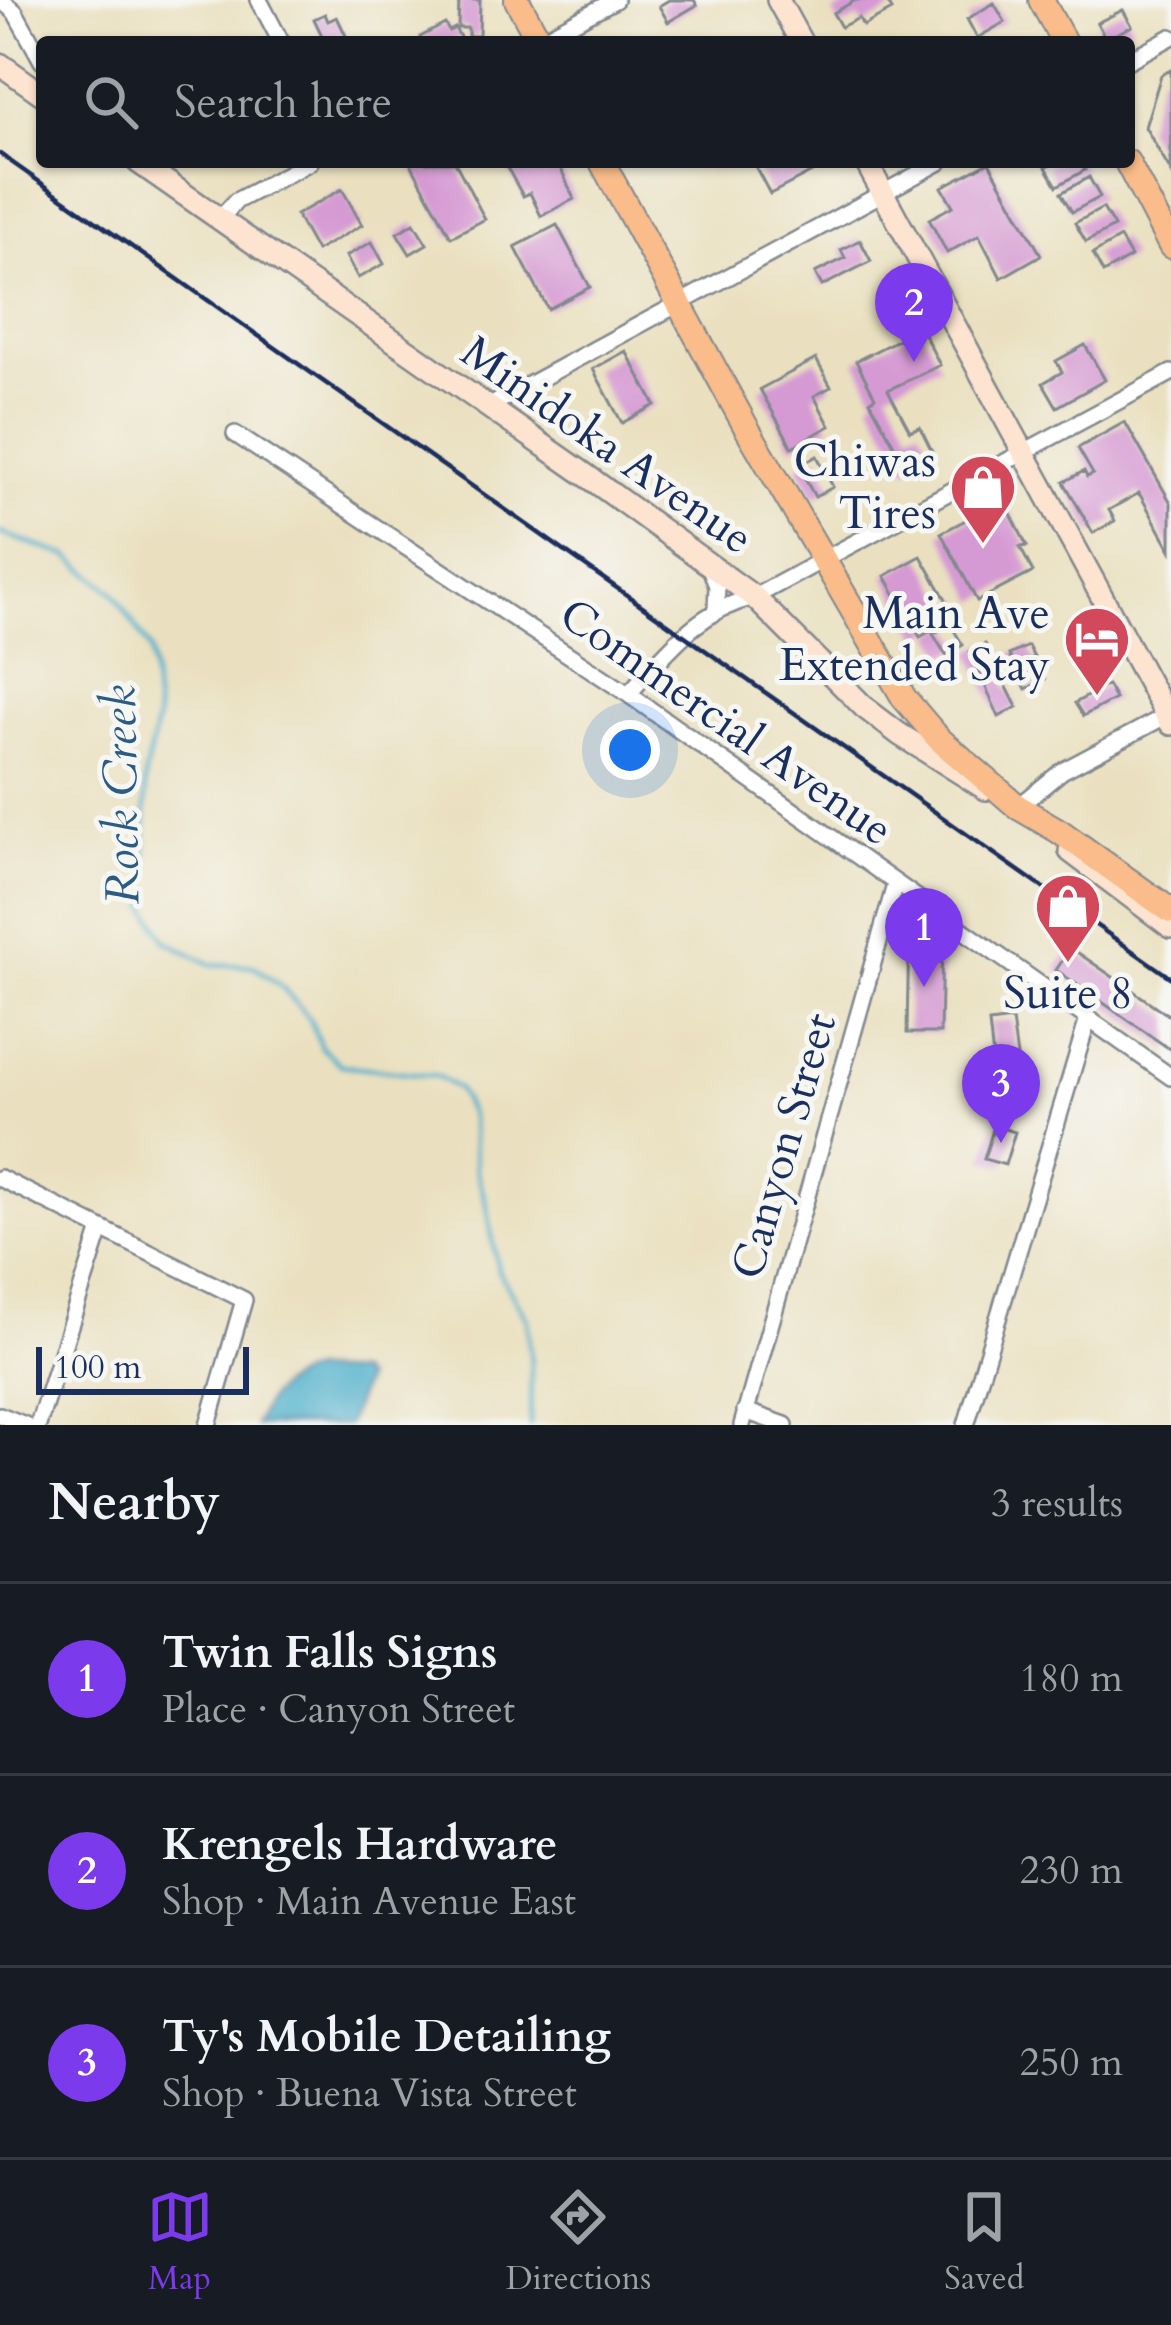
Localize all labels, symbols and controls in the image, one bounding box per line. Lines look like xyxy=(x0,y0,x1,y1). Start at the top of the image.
search box xyxy=(36,36,1135,168)
icon: search xyxy=(78,69,144,135)
text: Search here xyxy=(174,72,392,133)
pin: 2 xyxy=(875,263,953,362)
street label: Minidoka Avenue xyxy=(449,322,765,568)
place label: Chiwas Tires xyxy=(794,431,936,544)
shop icon: Chiwas Tires xyxy=(948,452,1018,546)
place label: Main Ave Extended Stay xyxy=(779,583,1050,696)
street label: Commercial Avenue xyxy=(547,584,905,860)
hotel icon: Main Ave Extended Stay xyxy=(1062,604,1132,698)
water label: Rock Creek xyxy=(87,684,155,905)
your location xyxy=(600,720,660,780)
shop icon: Suite 8 xyxy=(1033,871,1103,965)
pin: 1 xyxy=(885,888,963,987)
place label: Suite 8 xyxy=(1003,963,1133,1024)
street label: Canyon Street xyxy=(717,1006,851,1286)
pin: 3 xyxy=(962,1044,1040,1143)
scale bar xyxy=(36,1341,249,1394)
text: 100 m xyxy=(54,1345,141,1390)
text: Nearby xyxy=(48,1468,220,1538)
text: 3 results xyxy=(991,1477,1123,1530)
text: Twin Falls Signs xyxy=(162,1622,497,1683)
text: 1 xyxy=(77,1652,97,1705)
text: 180 m xyxy=(1020,1652,1123,1705)
text: Place · Canyon Street xyxy=(162,1683,515,1736)
text: Krengels Hardware xyxy=(162,1814,558,1875)
text: 2 xyxy=(77,1844,97,1897)
text: 230 m xyxy=(1020,1844,1123,1897)
text: Shop · Main Avenue East xyxy=(162,1875,576,1928)
text: Ty's Mobile Detailing xyxy=(162,2006,611,2067)
text: 3 xyxy=(77,2036,97,2089)
text: 250 m xyxy=(1020,2036,1123,2089)
text: Shop · Buena Vista Street xyxy=(162,2067,577,2120)
tab: Map xyxy=(147,2184,213,2301)
tab: Directions xyxy=(506,2184,651,2301)
tab: Saved xyxy=(944,2184,1024,2301)

